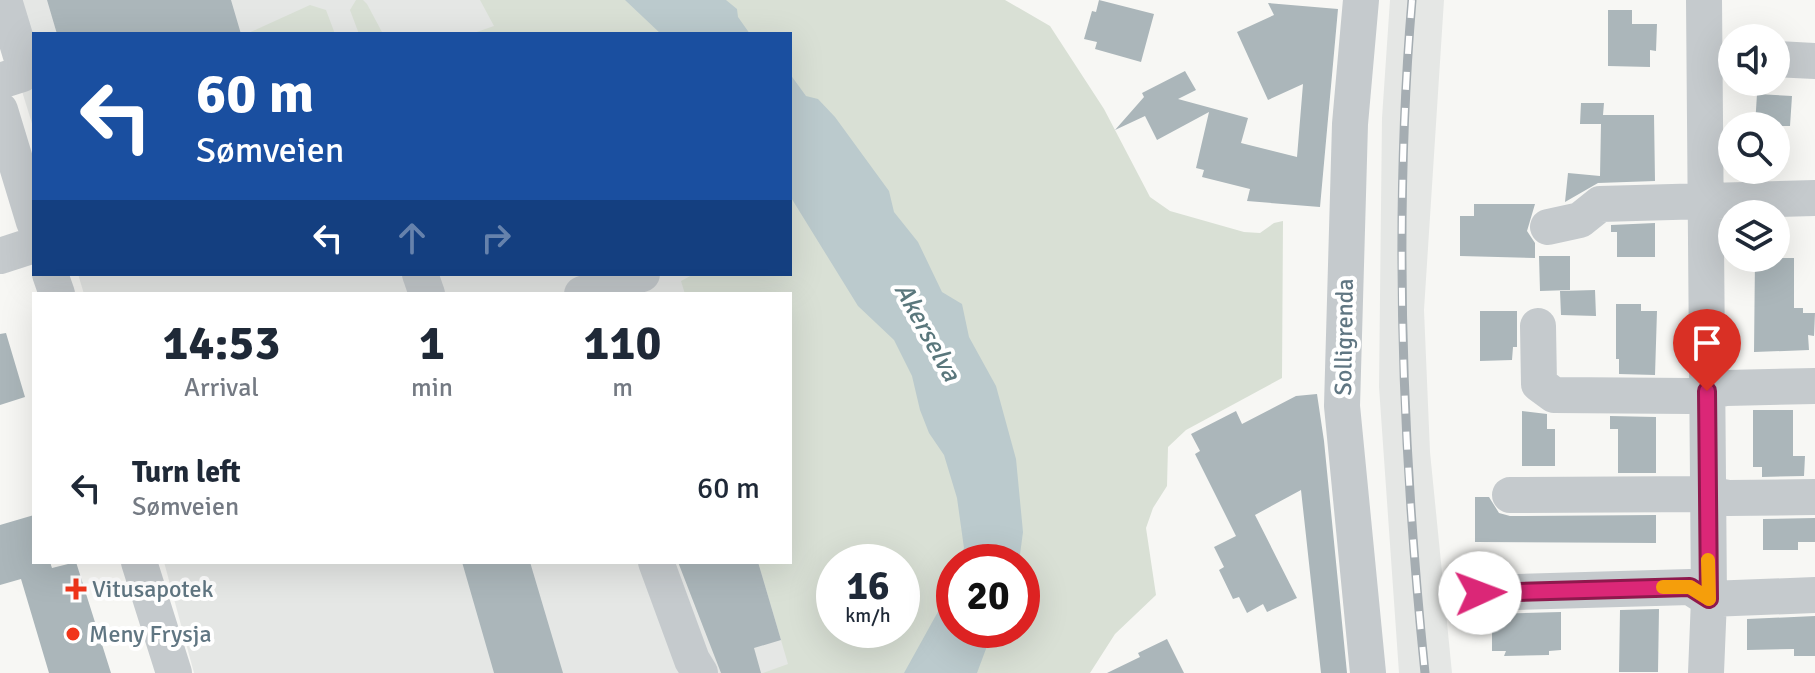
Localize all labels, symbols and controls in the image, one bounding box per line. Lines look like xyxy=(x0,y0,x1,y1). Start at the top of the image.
map controls xyxy=(1718,24,1790,272)
button: sound xyxy=(1718,24,1790,96)
text: 60 m xyxy=(196,59,314,128)
icon: left xyxy=(64,64,168,168)
button: search xyxy=(1718,112,1790,184)
text: Sømveien xyxy=(196,128,344,173)
button: layers xyxy=(1718,200,1790,272)
icon: left xyxy=(306,216,350,260)
icon: ahead xyxy=(390,216,434,260)
icon: right xyxy=(474,216,518,260)
water label: Akerselva xyxy=(887,277,968,388)
street label: Solligrenda xyxy=(1328,278,1360,396)
pin xyxy=(1673,309,1741,391)
text: 14:53 xyxy=(163,314,280,373)
text: 1 xyxy=(419,314,445,373)
text: 110 xyxy=(584,314,661,373)
icon: arrive xyxy=(1685,321,1729,365)
text: Arrival xyxy=(184,372,259,404)
text: min xyxy=(411,372,453,404)
text: m xyxy=(612,372,633,404)
text: Turn left xyxy=(132,454,241,491)
icon: left xyxy=(64,466,108,510)
text: 60 m xyxy=(697,470,760,507)
text: Sømveien xyxy=(132,491,239,523)
speed limit sign: 20 xyxy=(936,544,1040,648)
position arrow xyxy=(1438,551,1522,635)
text: 16 xyxy=(846,561,890,611)
place label: Vitusapotek xyxy=(92,574,214,604)
marker: Vitusapotek xyxy=(67,580,85,598)
text: km/h xyxy=(845,603,891,628)
place label: Meny Frysja xyxy=(89,619,212,649)
marker: Meny Frysja xyxy=(64,625,82,643)

